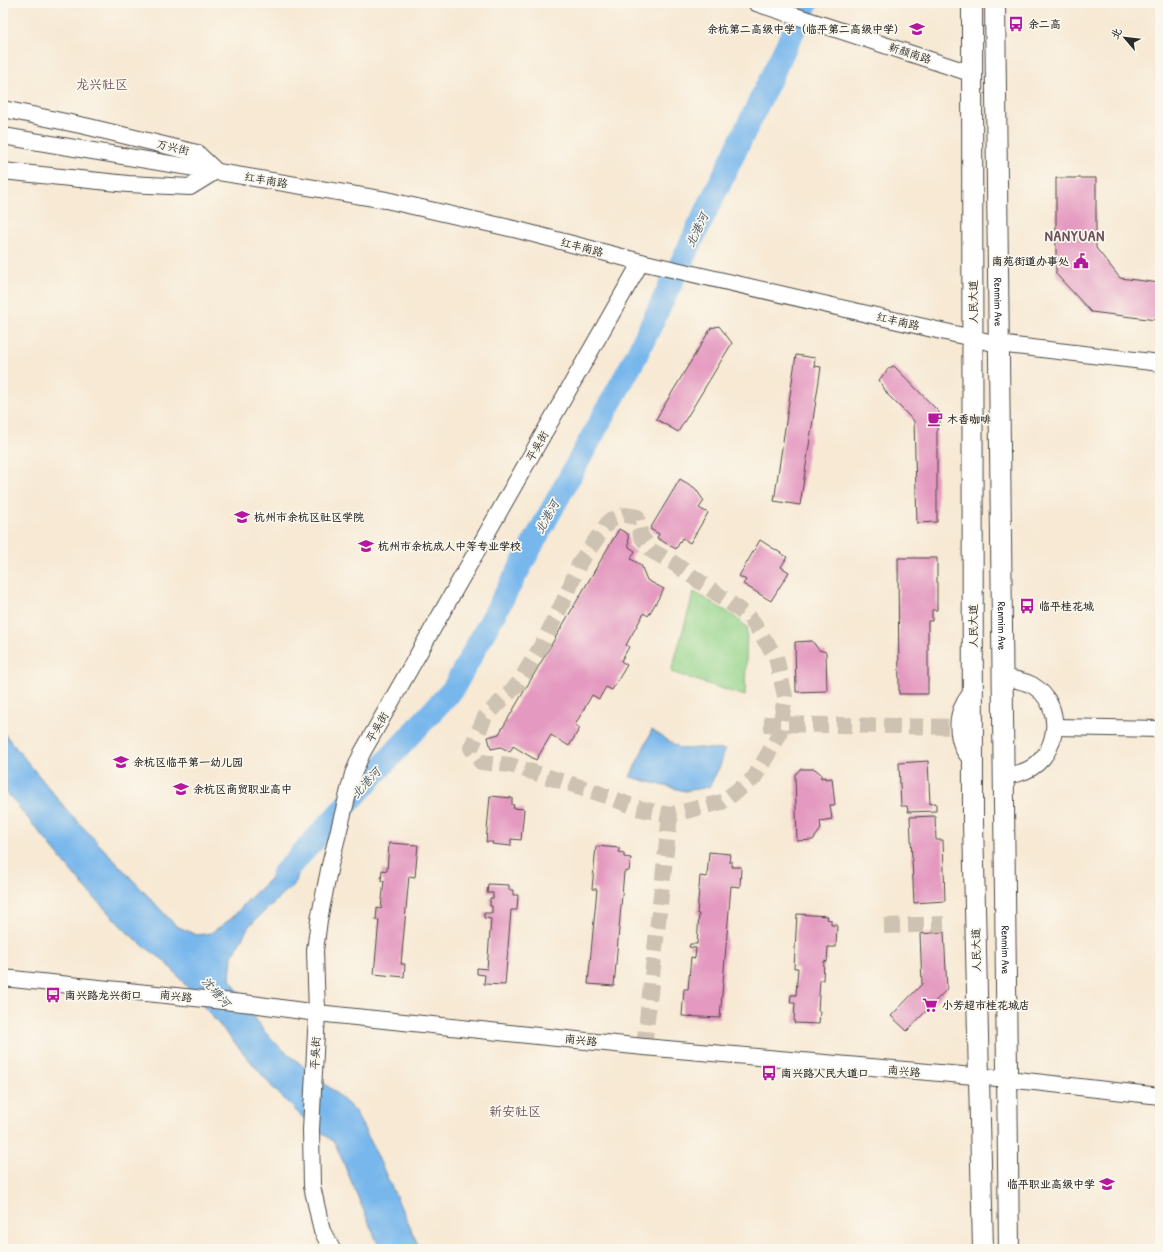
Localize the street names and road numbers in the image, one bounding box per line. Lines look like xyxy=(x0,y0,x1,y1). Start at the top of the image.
street label: 新颜南路 xyxy=(887,40,933,66)
street label: 万兴街 xyxy=(155,136,192,158)
street label: 红丰南路 xyxy=(243,169,289,191)
street label: 红丰南路 xyxy=(559,235,605,259)
street label: Renmim Ave xyxy=(991,278,1006,327)
street label: 人民大道 xyxy=(966,280,980,324)
street label: 红丰南路 xyxy=(875,309,921,333)
street label: 平吴街 xyxy=(523,427,552,464)
street label: Renmim Ave xyxy=(995,602,1009,651)
street label: 人民大道 xyxy=(966,604,980,648)
street label: 平吴街 xyxy=(363,708,392,745)
street label: Renmim Ave xyxy=(998,926,1013,975)
street label: 人民大道 xyxy=(969,928,983,972)
street label: 南兴路 xyxy=(159,987,193,1005)
street label: 南兴路 xyxy=(564,1031,598,1049)
street label: 平吴街 xyxy=(307,1035,323,1070)
street label: 南兴路 xyxy=(887,1063,921,1079)

